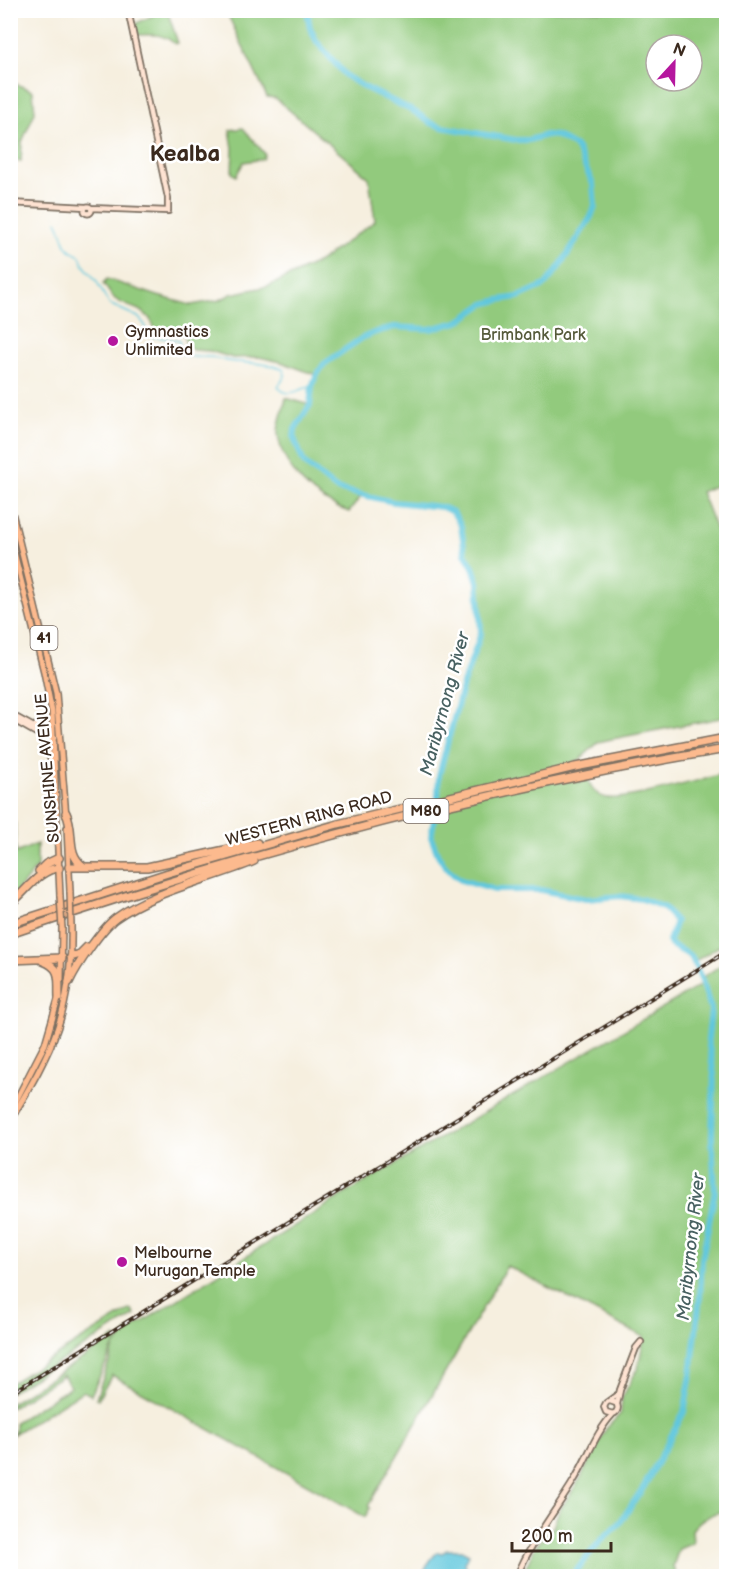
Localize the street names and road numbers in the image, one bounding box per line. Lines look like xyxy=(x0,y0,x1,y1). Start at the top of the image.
road number: 41 xyxy=(30,626,57,650)
street label: SUNSHINE AVENUE xyxy=(32,693,64,843)
street label: WESTERN RING ROAD xyxy=(224,788,394,850)
road number: M80 xyxy=(404,799,448,823)

